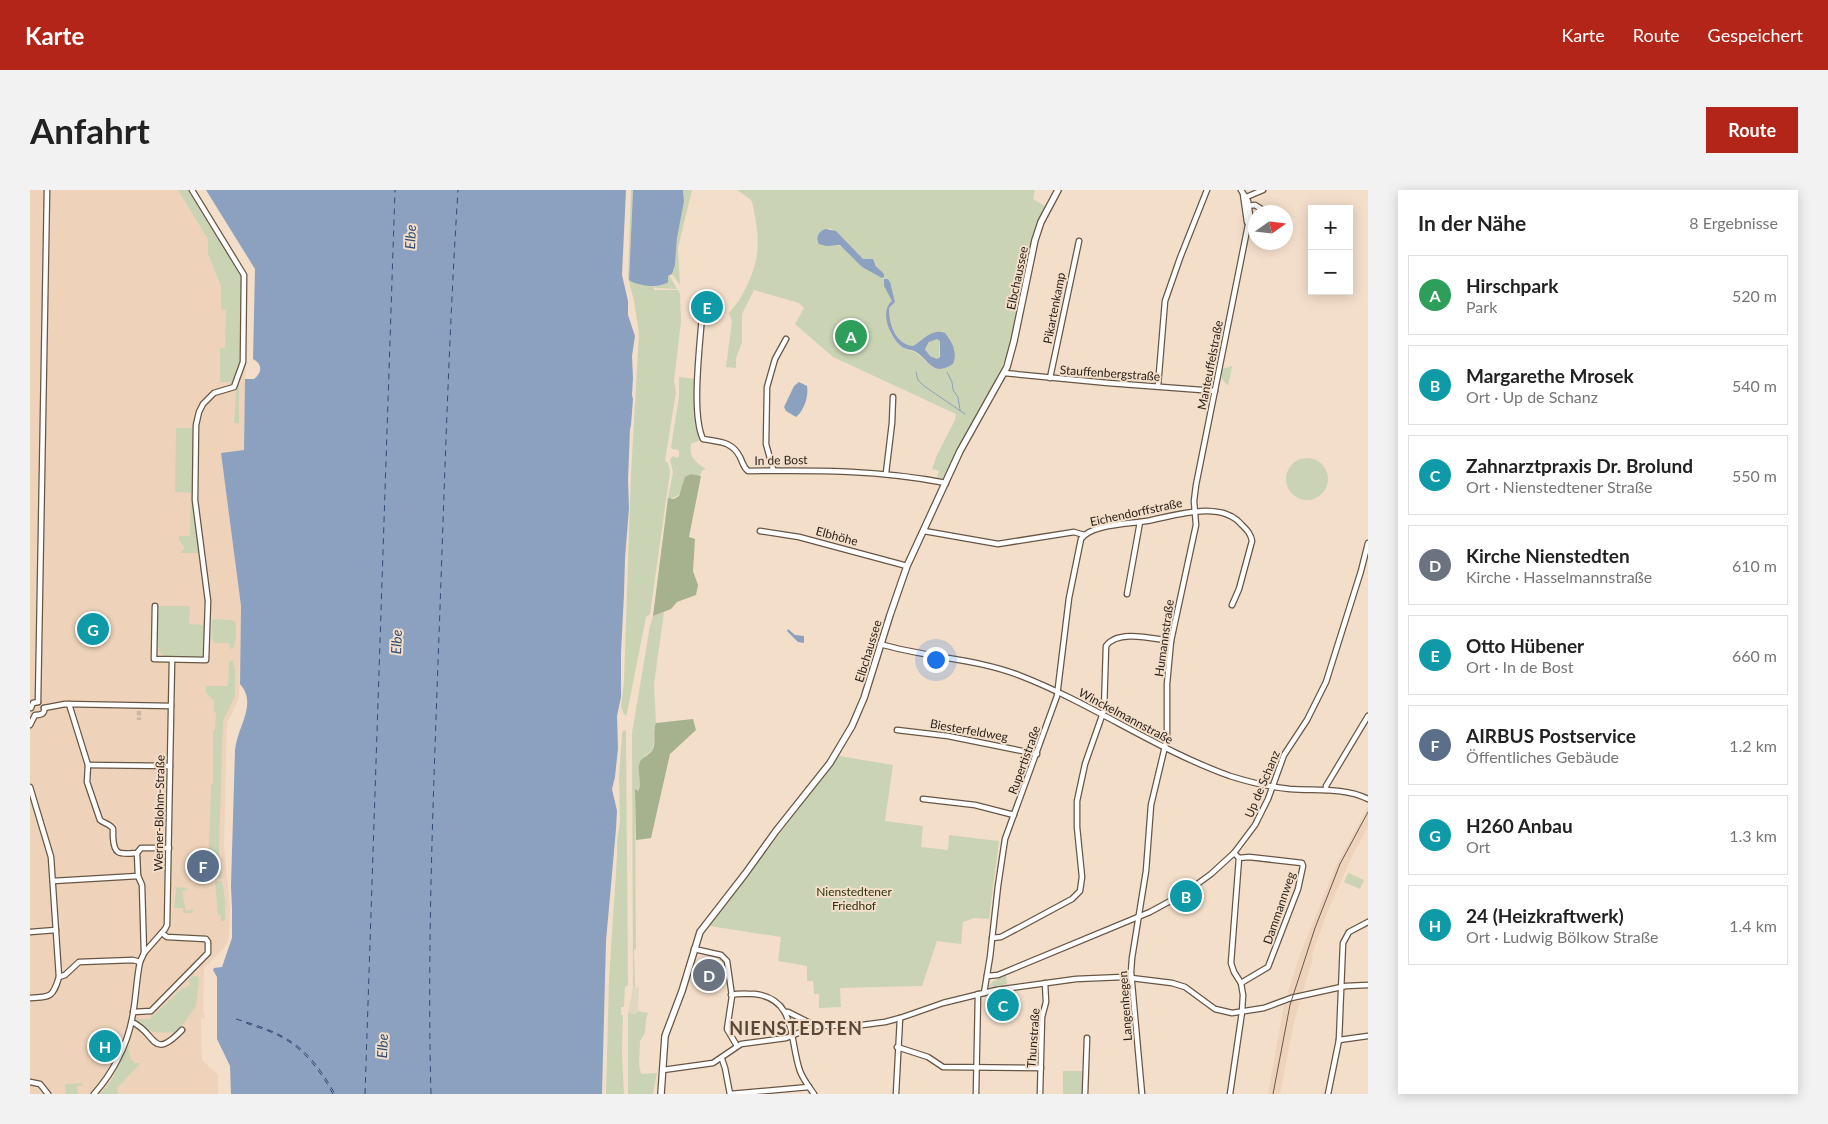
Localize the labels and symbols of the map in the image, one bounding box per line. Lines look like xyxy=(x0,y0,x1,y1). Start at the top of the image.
north arrow xyxy=(1248,205,1293,250)
water label: Elbe xyxy=(401,224,419,250)
street label: Elbchaussee xyxy=(1003,245,1031,311)
street label: Pikartenkamp xyxy=(1040,271,1068,345)
pin: E xyxy=(691,288,723,326)
pin: A xyxy=(835,317,867,355)
street label: Manteuffelstraße xyxy=(1194,319,1226,411)
street label: Stauffenbergstraße xyxy=(1059,362,1161,384)
street label: In de Bost xyxy=(754,452,808,468)
street label: Eichendorffstraße xyxy=(1088,495,1184,529)
street label: Elbhöhe xyxy=(814,523,860,549)
street label: Humannstraße xyxy=(1151,598,1177,678)
pin: G xyxy=(77,610,109,648)
street label: Elbchaussee xyxy=(851,618,885,684)
water label: Elbe xyxy=(387,629,405,655)
your location xyxy=(923,647,949,673)
street label: Winckelmannstraße xyxy=(1076,685,1176,747)
street label: Biesterfeldweg xyxy=(929,716,1009,744)
street label: Rupertistraße xyxy=(1005,724,1043,796)
street label: Up de Schanz xyxy=(1241,748,1283,820)
street label: Werner-Blohm-Straße xyxy=(150,755,168,871)
pin: F xyxy=(187,847,219,885)
street label: Dammannweg xyxy=(1260,870,1298,946)
pin: B xyxy=(1170,877,1202,915)
park label: Nienstedtener Friedhof xyxy=(816,884,892,913)
pin: D xyxy=(693,956,725,994)
street label: Langenhegen xyxy=(1115,970,1135,1042)
pin: C xyxy=(987,986,1019,1024)
street label: Thunstraße xyxy=(1023,1007,1043,1069)
district label: NIENSTEDTEN xyxy=(729,1017,863,1039)
pin: H xyxy=(89,1027,121,1065)
water label: Elbe xyxy=(373,1033,391,1059)

